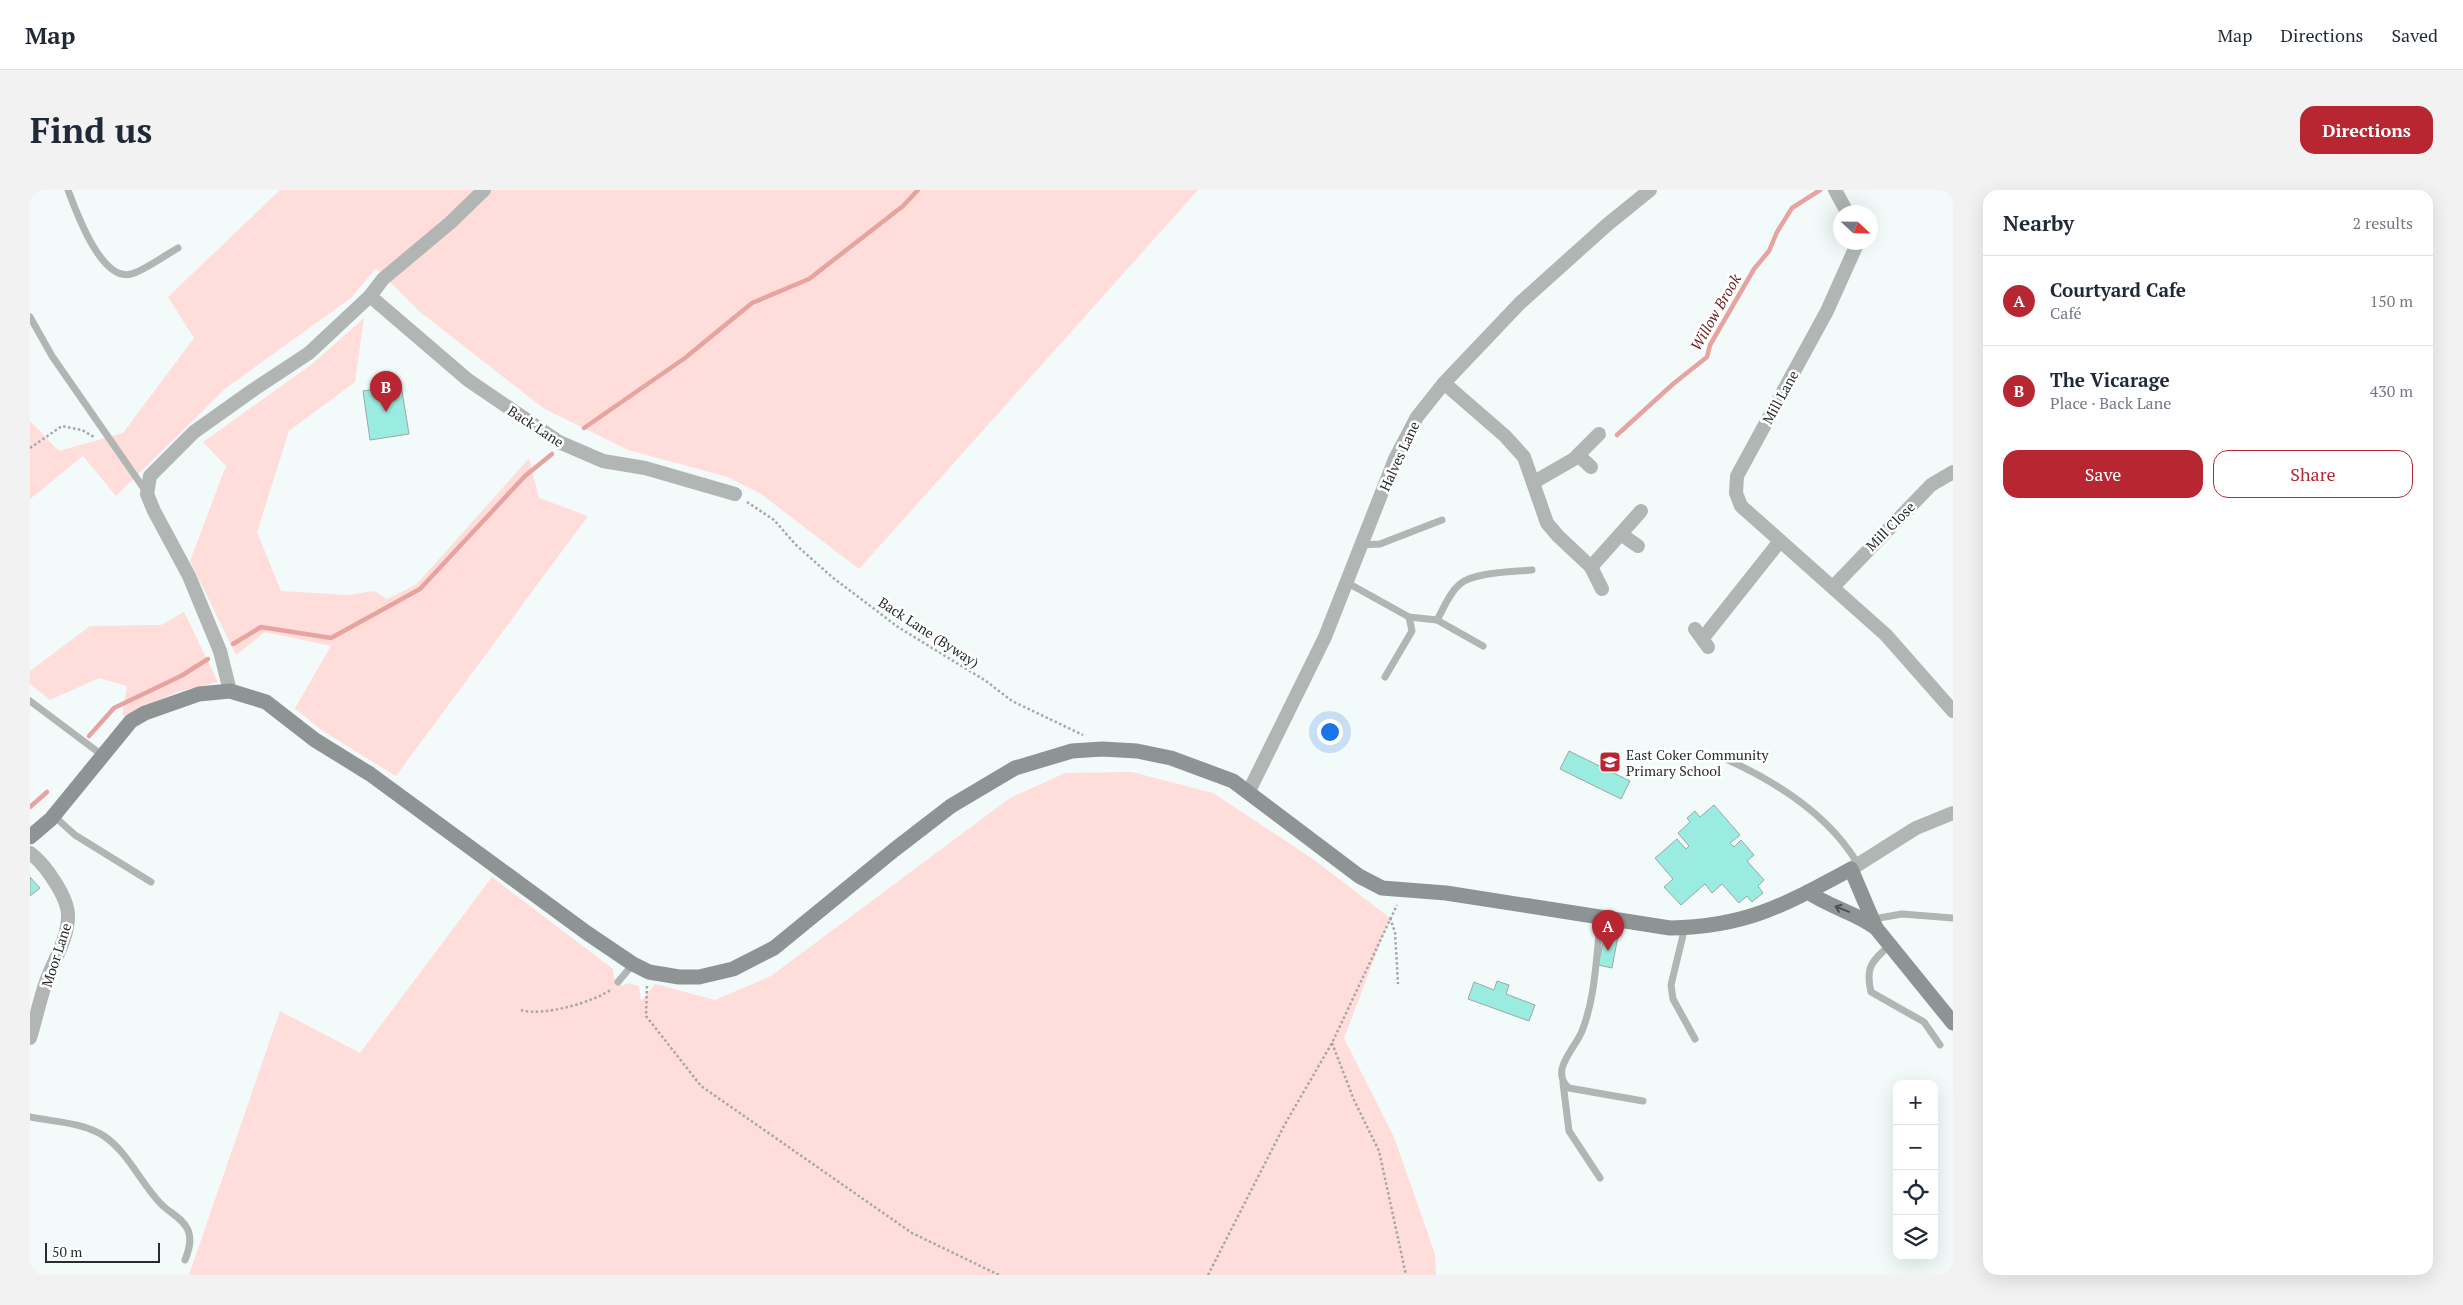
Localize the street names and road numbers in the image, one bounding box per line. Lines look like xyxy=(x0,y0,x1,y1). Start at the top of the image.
street label: Mill Lane xyxy=(1758,367,1802,427)
street label: Back Lane xyxy=(504,401,568,451)
street label: Halves Lane xyxy=(1375,418,1423,494)
street label: Mill Close xyxy=(1861,497,1919,555)
street label: Back Lane (Byway) xyxy=(875,592,983,672)
street label: Moor Lane xyxy=(37,920,75,990)

